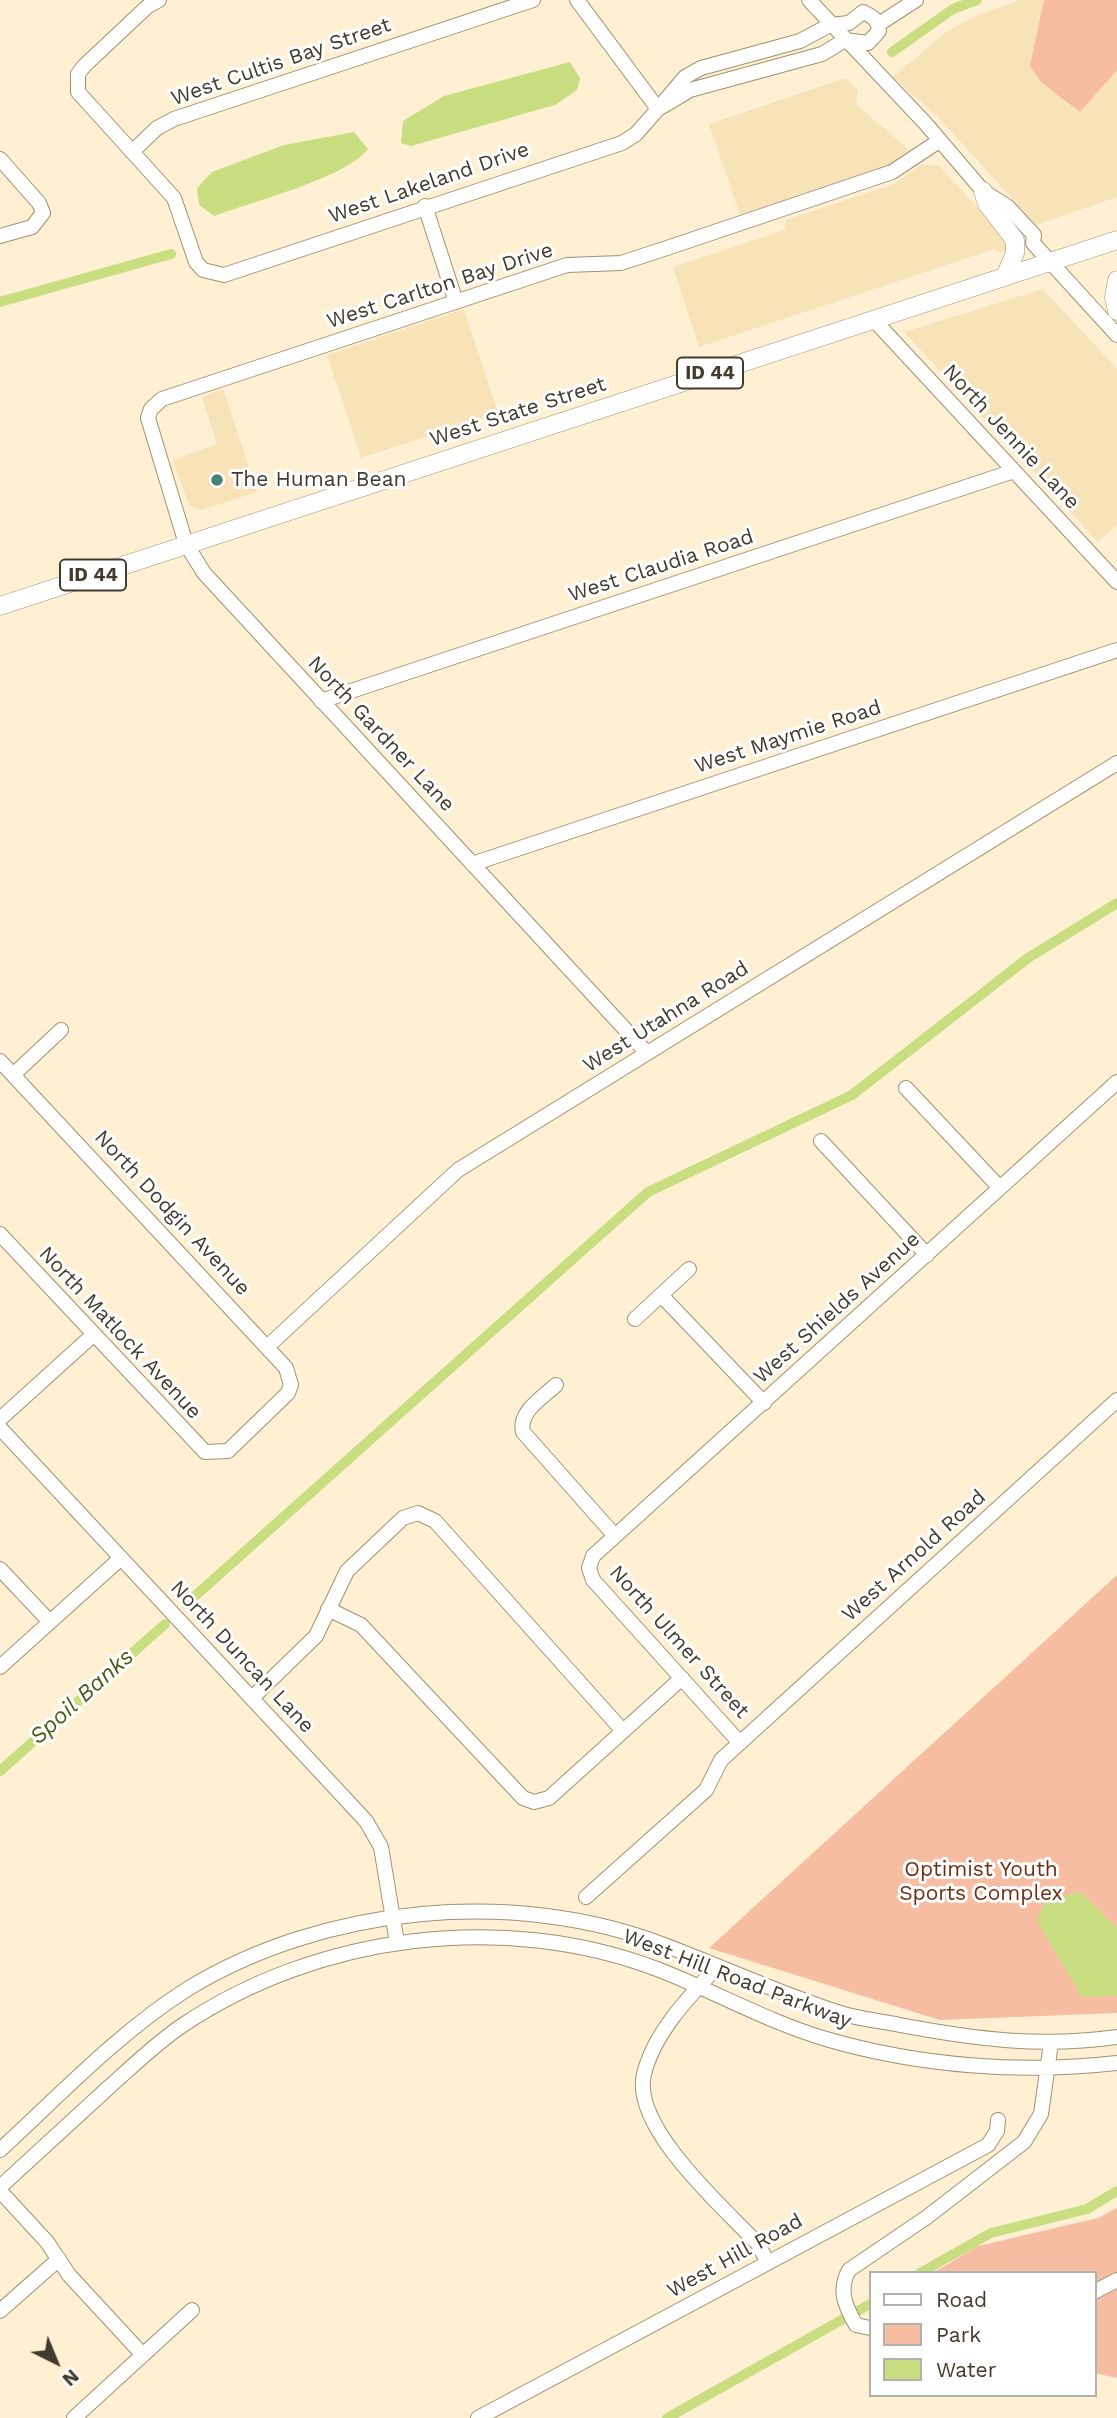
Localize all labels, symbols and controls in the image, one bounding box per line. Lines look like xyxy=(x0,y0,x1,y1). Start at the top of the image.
street label: West Cultis Bay Street xyxy=(168,13,394,111)
street label: West Lakeland Drive xyxy=(325,137,533,229)
street label: West Carlton Bay Drive xyxy=(324,238,556,334)
road number: ID 44 xyxy=(677,358,743,388)
street label: North Jennie Lane xyxy=(937,359,1085,515)
street label: West State Street xyxy=(427,372,609,452)
place label: The Human Bean xyxy=(231,467,407,493)
marker: The Human Bean xyxy=(209,472,225,488)
street label: West Claudia Road xyxy=(565,524,757,608)
road number: ID 44 xyxy=(60,560,126,590)
street label: North Gardner Lane xyxy=(302,651,460,817)
street label: West Maymie Road xyxy=(692,695,884,779)
street label: West Utahna Road xyxy=(579,956,753,1078)
street label: North Dodgin Avenue xyxy=(89,1125,255,1301)
street label: West Shields Avenue xyxy=(749,1227,925,1389)
street label: North Matlock Avenue xyxy=(33,1241,207,1425)
street label: West Arnold Road xyxy=(837,1485,991,1627)
street label: North Ulmer Street xyxy=(604,1560,754,1724)
street label: North Duncan Lane xyxy=(165,1576,319,1738)
water label: Spoil Banks xyxy=(24,1643,140,1751)
park label: Optimist Youth Sports Complex xyxy=(899,1857,1063,1907)
street label: West Hill Road Parkway xyxy=(619,1924,855,2034)
street label: West Hill Road xyxy=(663,2208,807,2304)
legend xyxy=(869,2271,1096,2397)
text: Road xyxy=(936,2287,987,2312)
text: Park xyxy=(936,2322,981,2347)
north arrow xyxy=(21,2327,91,2397)
text: Water xyxy=(936,2357,996,2382)
text: N xyxy=(58,2365,84,2391)

